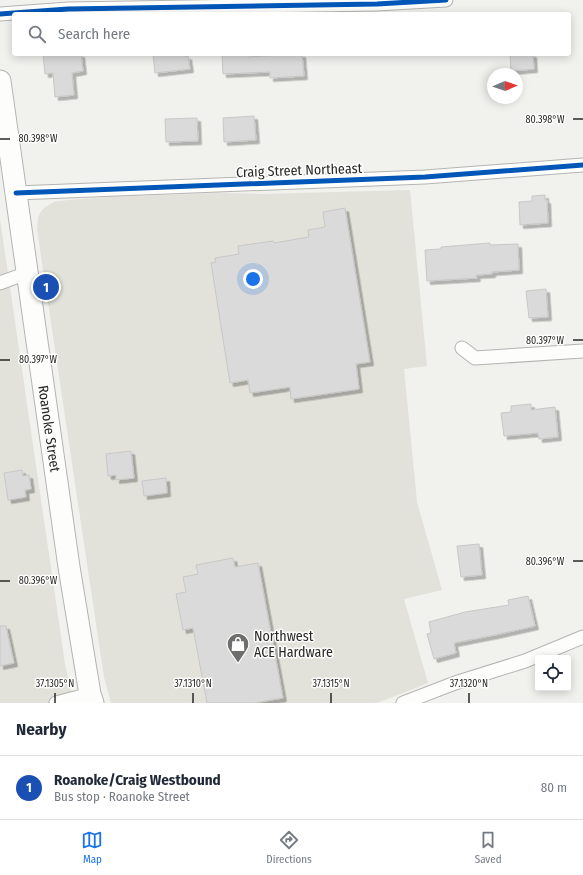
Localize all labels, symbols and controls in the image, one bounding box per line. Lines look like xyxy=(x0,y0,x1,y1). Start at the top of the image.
search box xyxy=(12,12,571,56)
icon: search xyxy=(26,23,48,45)
text: Search here xyxy=(58,25,130,43)
north arrow xyxy=(487,68,523,104)
text: 80.398°W xyxy=(526,114,565,126)
text: 80.398°W xyxy=(19,133,58,145)
street label: Craig Street Northeast xyxy=(236,160,363,181)
your location xyxy=(243,269,263,289)
pin: 1 xyxy=(33,272,59,302)
text: 80.397°W xyxy=(526,335,564,347)
text: 80.397°W xyxy=(19,354,57,366)
street label: Roanoke Street xyxy=(34,384,63,473)
text: 80.396°W xyxy=(526,556,565,568)
text: 80.396°W xyxy=(19,575,58,587)
place label: Northwest ACE Hardware xyxy=(254,628,333,661)
shop icon: Northwest ACE Hardware xyxy=(225,631,251,664)
map controls xyxy=(535,655,571,691)
button: locate xyxy=(535,655,571,691)
text: 37.1305°N xyxy=(36,678,74,690)
text: 37.1310°N xyxy=(174,678,212,690)
text: 37.1315°N xyxy=(313,678,349,690)
text: 37.1320°N xyxy=(450,678,488,690)
text: Nearby xyxy=(16,719,67,740)
text: Roanoke/Craig Westbound xyxy=(54,771,221,789)
text: 1 xyxy=(26,780,32,795)
text: 80 m xyxy=(541,780,567,795)
text: Bus stop · Roanoke Street xyxy=(54,789,190,804)
tab: Map xyxy=(81,829,103,866)
tab: Directions xyxy=(266,829,312,866)
tab: Saved xyxy=(475,829,502,866)

